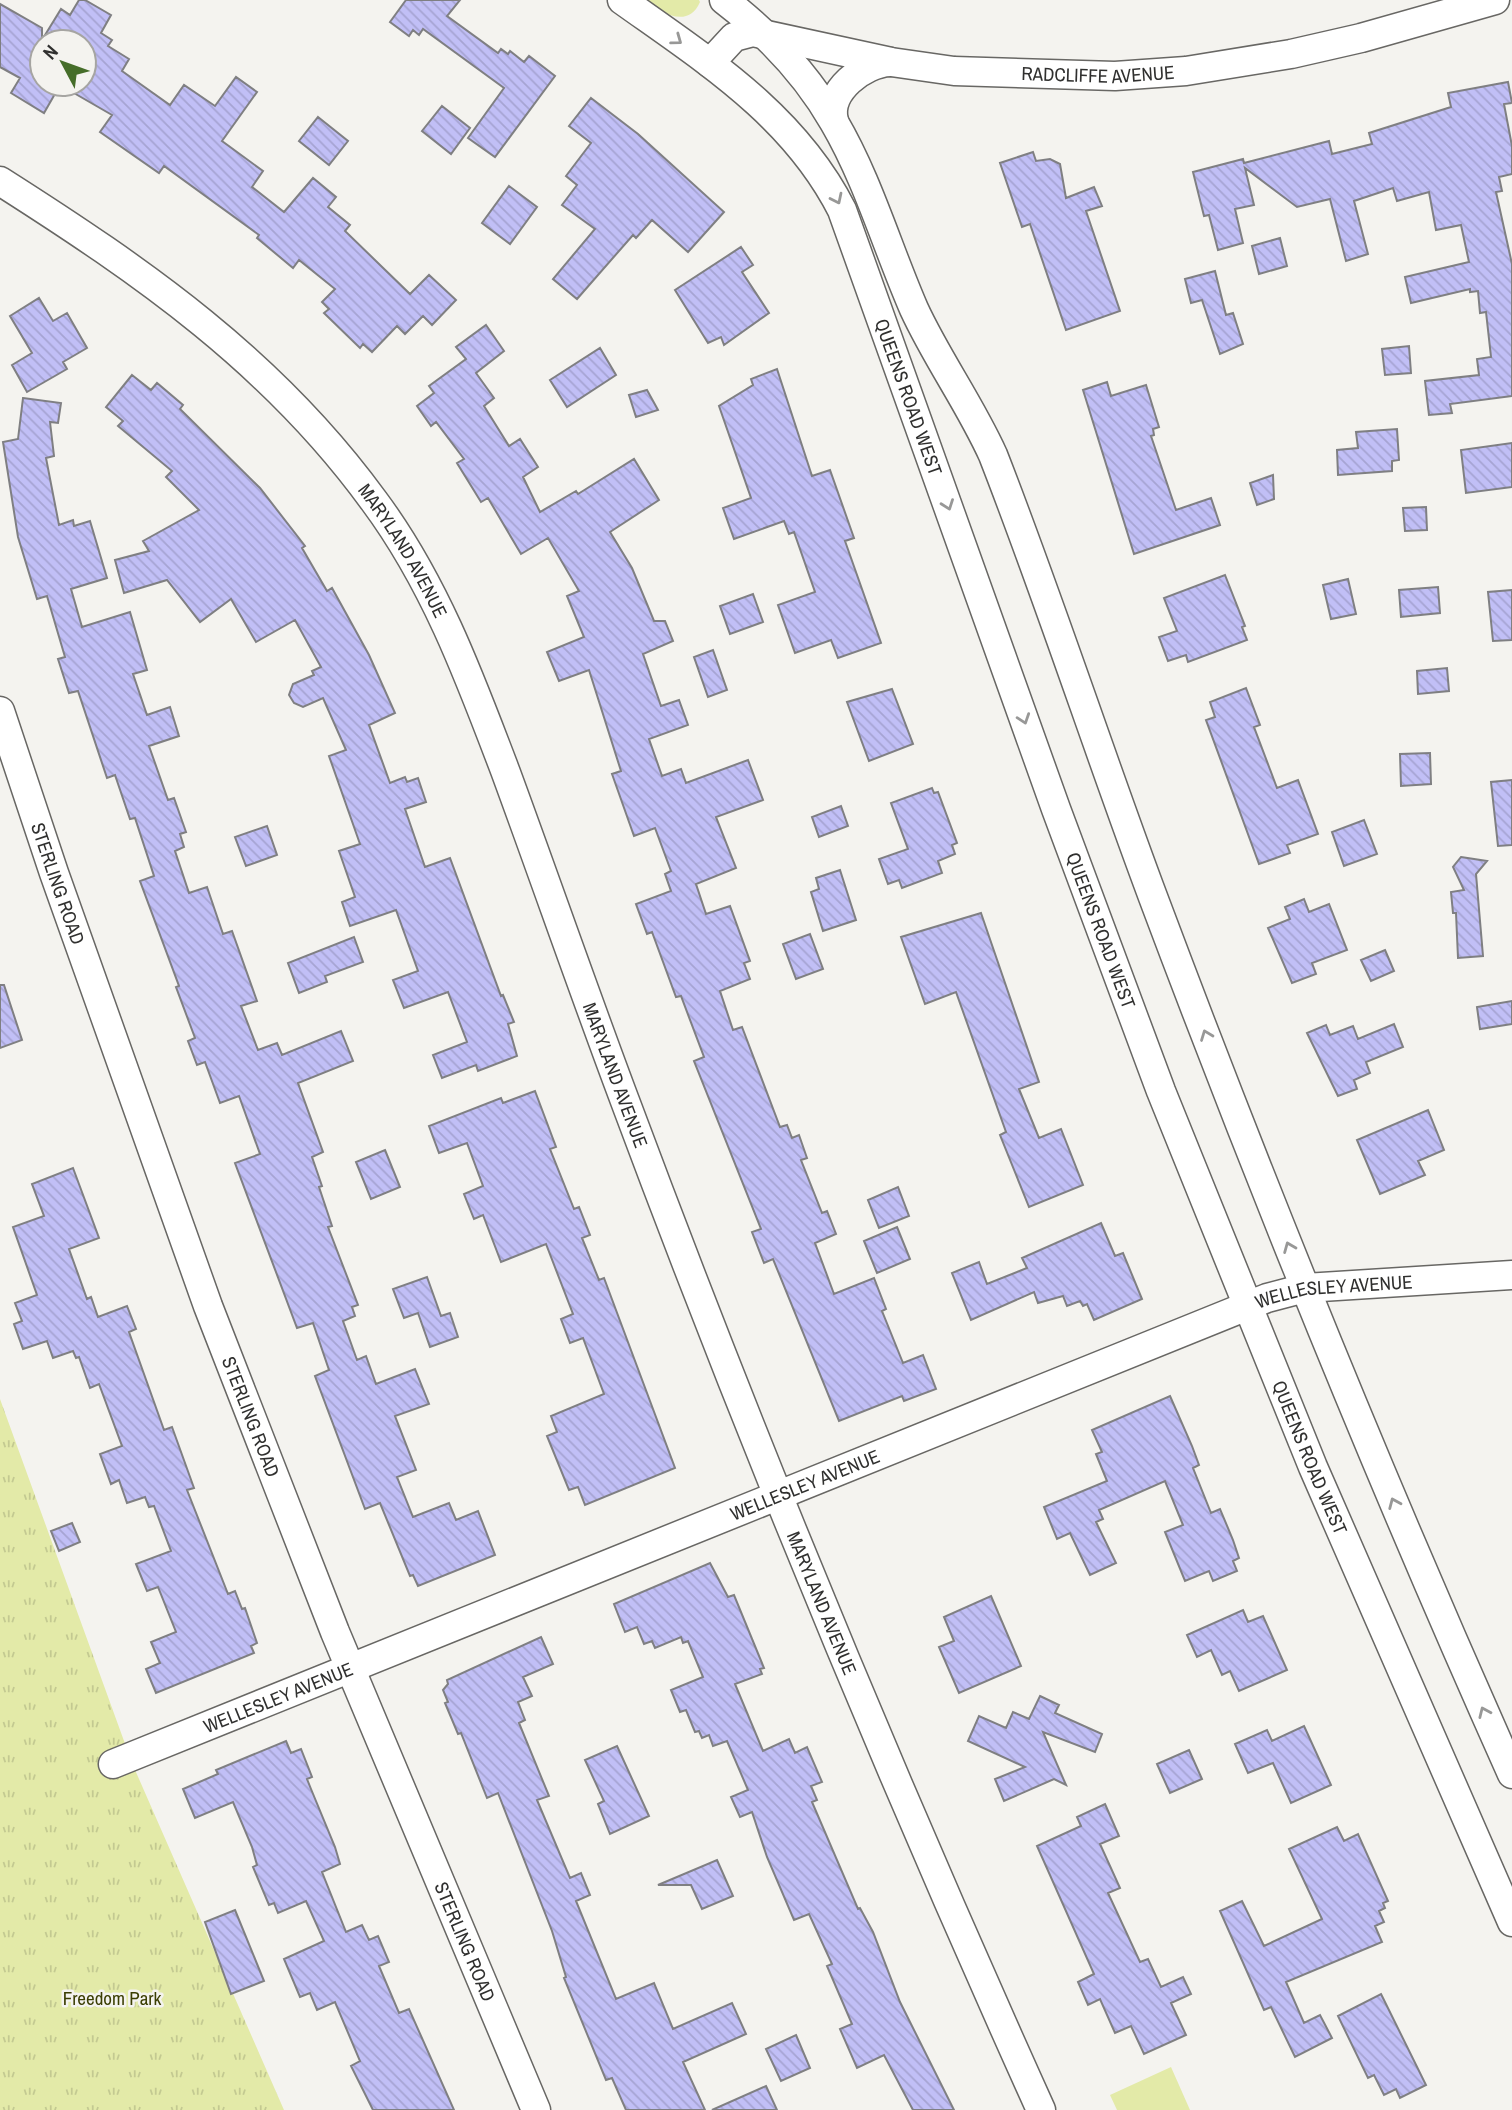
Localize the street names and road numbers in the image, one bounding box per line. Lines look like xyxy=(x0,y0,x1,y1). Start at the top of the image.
street label: RADCLIFFE AVENUE xyxy=(1021,59,1175,89)
street label: QUEENS ROAD WEST xyxy=(869,315,949,479)
street label: MARYLAND AVENUE xyxy=(352,478,454,622)
street label: STERLING ROAD xyxy=(25,819,91,948)
street label: QUEENS ROAD WEST xyxy=(1060,849,1142,1012)
street label: MARYLAND AVENUE xyxy=(577,999,654,1151)
street label: WELLESLEY AVENUE xyxy=(1251,1268,1413,1315)
street label: STERLING ROAD xyxy=(216,1353,286,1481)
street label: QUEENS ROAD WEST xyxy=(1266,1376,1354,1539)
street label: WELLESLEY AVENUE xyxy=(726,1443,883,1526)
street label: MARYLAND AVENUE xyxy=(781,1527,863,1679)
street label: WELLESLEY AVENUE xyxy=(199,1656,357,1739)
street label: STERLING ROAD xyxy=(428,1878,502,2005)

